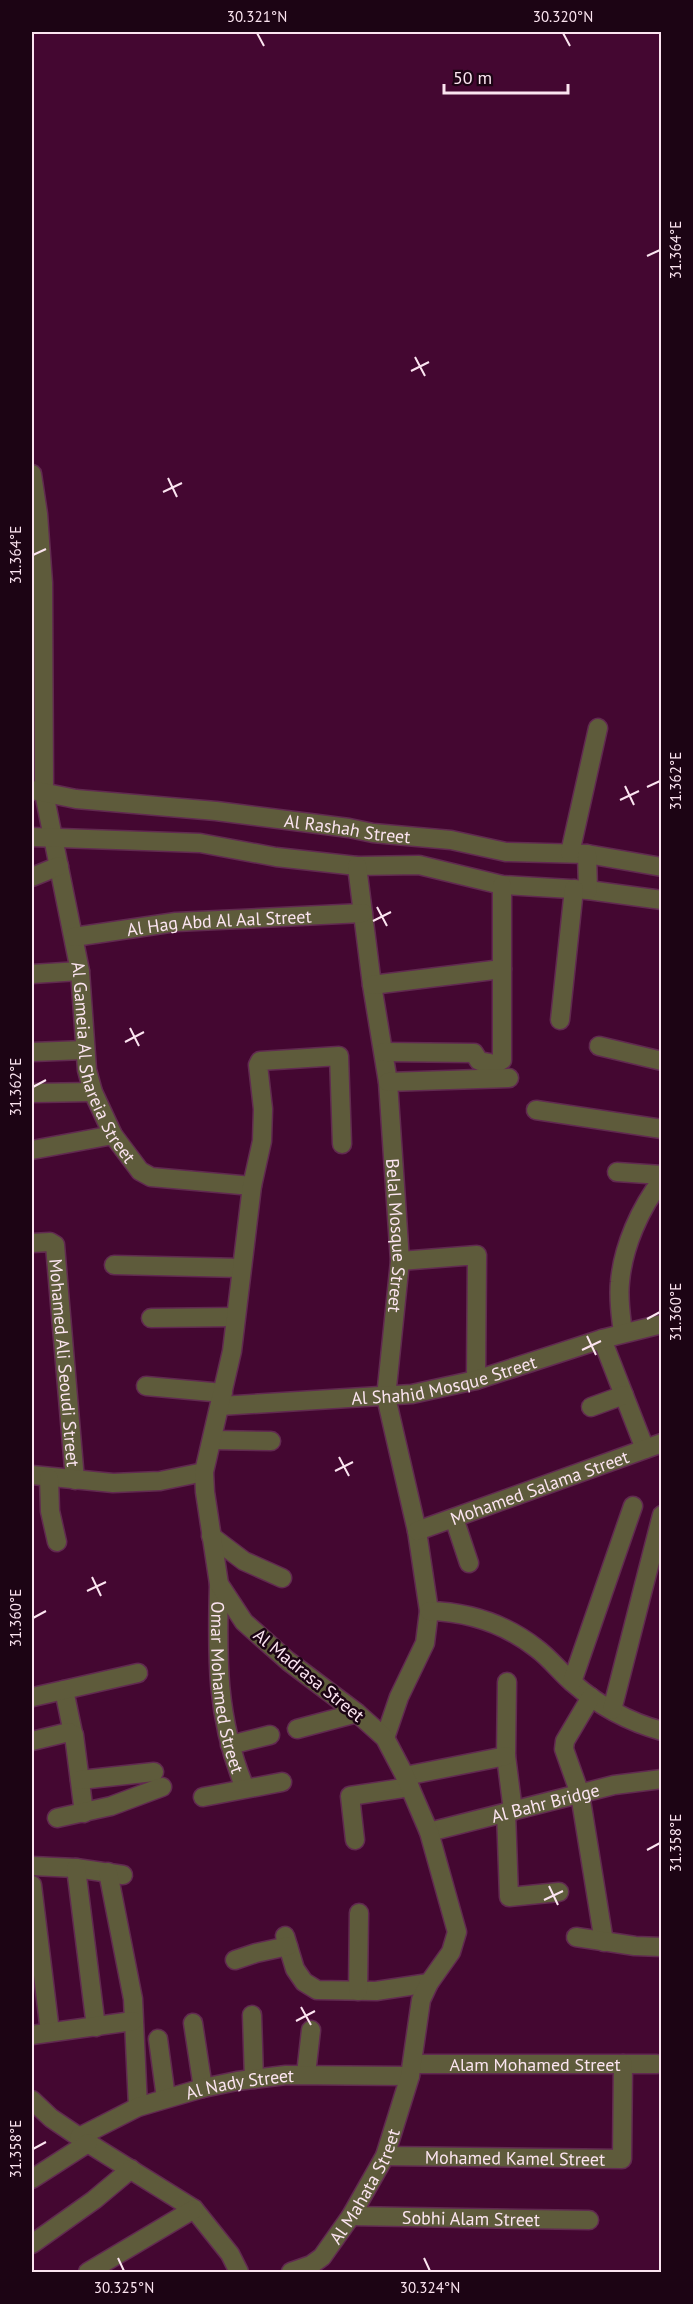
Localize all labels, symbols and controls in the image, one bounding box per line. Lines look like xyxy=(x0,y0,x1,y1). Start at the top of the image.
text: 30.321°N xyxy=(227,7,287,26)
text: 30.320°N xyxy=(533,7,593,26)
scale bar xyxy=(444,57,568,95)
text: 50 m xyxy=(453,66,492,89)
text: 31.364°E xyxy=(666,221,685,279)
text: 31.364°E xyxy=(6,526,25,584)
text: 31.362°E xyxy=(666,752,685,810)
street label: Al Rashah Street xyxy=(283,808,411,848)
street label: Al Hag Abd Al Aal Street xyxy=(125,904,312,941)
street label: Al Gameia Al Shareia Street xyxy=(67,959,141,1167)
text: 31.362°E xyxy=(6,1058,25,1116)
street label: Belal Mosque Street xyxy=(382,1157,412,1314)
street label: Mohamed Ali Seoudi Street xyxy=(45,1258,85,1468)
text: 31.360°E xyxy=(666,1283,685,1341)
street label: Al Shahid Mosque Street xyxy=(351,1350,539,1409)
street label: Mohamed Salama Street xyxy=(447,1444,632,1530)
text: 31.360°E xyxy=(6,1589,25,1647)
street label: Omar Mohamed Street xyxy=(207,1601,250,1776)
street label: Al Madrasa Street xyxy=(249,1623,369,1727)
street label: Al Bahr Bridge xyxy=(489,1778,602,1827)
text: 31.358°E xyxy=(666,1814,685,1872)
street label: Alam Mohamed Street xyxy=(449,2053,621,2076)
street label: Al Nady Street xyxy=(183,2063,294,2104)
text: 31.358°E xyxy=(6,2120,25,2178)
street label: Al Mahata Street xyxy=(324,2126,404,2248)
street label: Mohamed Kamel Street xyxy=(425,2145,605,2170)
street label: Sobhi Alam Street xyxy=(402,2205,540,2231)
text: 30.325°N xyxy=(94,2278,154,2297)
text: 30.324°N xyxy=(400,2278,460,2297)

